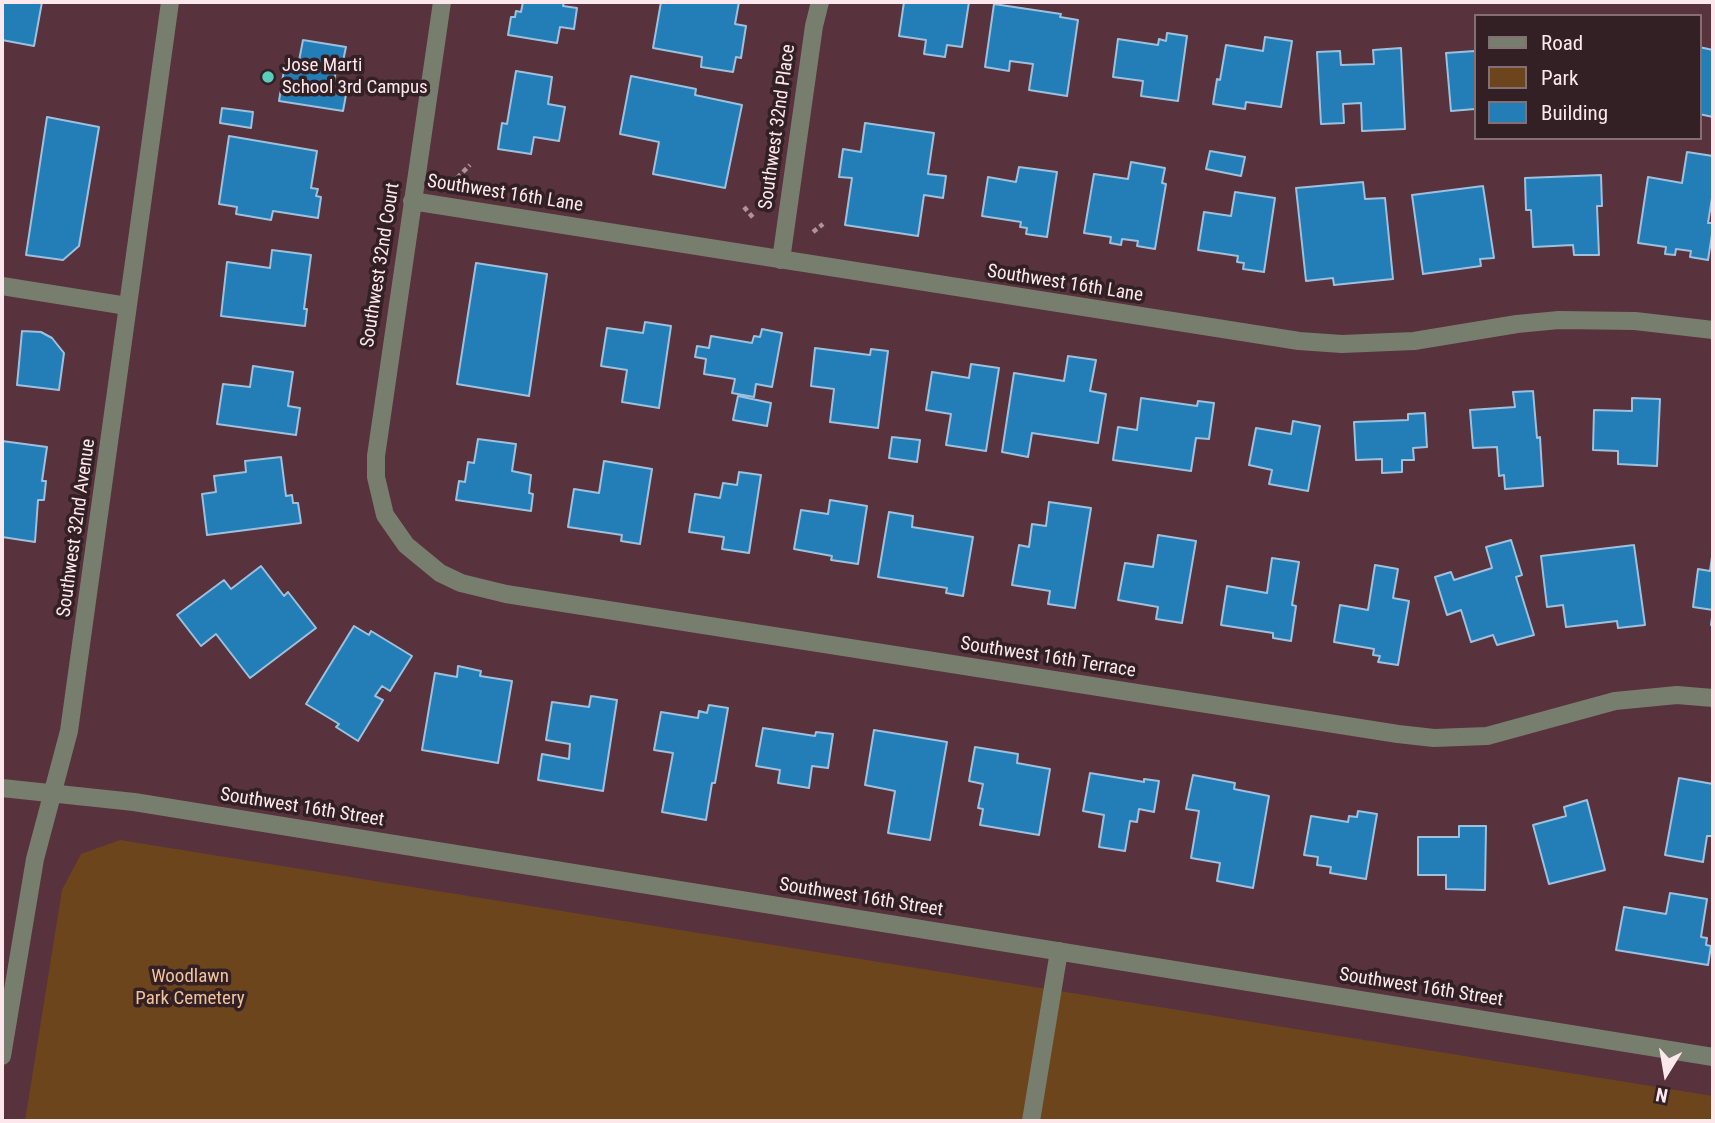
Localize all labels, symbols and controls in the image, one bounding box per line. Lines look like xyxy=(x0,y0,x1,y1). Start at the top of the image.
legend xyxy=(1474,14,1701,140)
text: Road xyxy=(1541,31,1583,55)
street label: Southwest 32nd Place xyxy=(755,43,801,211)
place label: Jose Marti School 3rd Campus xyxy=(282,55,428,99)
text: Park xyxy=(1541,66,1578,90)
marker: Jose Marti School 3rd Campus xyxy=(260,69,276,85)
text: Building xyxy=(1541,101,1608,125)
street label: Southwest 16th Lane xyxy=(425,170,585,218)
street label: Southwest 32nd Court xyxy=(357,181,405,349)
street label: Southwest 16th Lane xyxy=(985,260,1145,308)
street label: Southwest 32nd Avenue xyxy=(53,437,101,619)
street label: Southwest 16th Terrace xyxy=(959,633,1137,683)
street label: Southwest 16th Street xyxy=(218,784,386,832)
street label: Southwest 16th Street xyxy=(777,874,945,922)
street label: Southwest 16th Street xyxy=(1337,964,1505,1012)
park label: Woodlawn Park Cemetery xyxy=(135,966,245,1010)
north arrow xyxy=(1631,1039,1701,1109)
text: N xyxy=(1654,1083,1670,1108)

